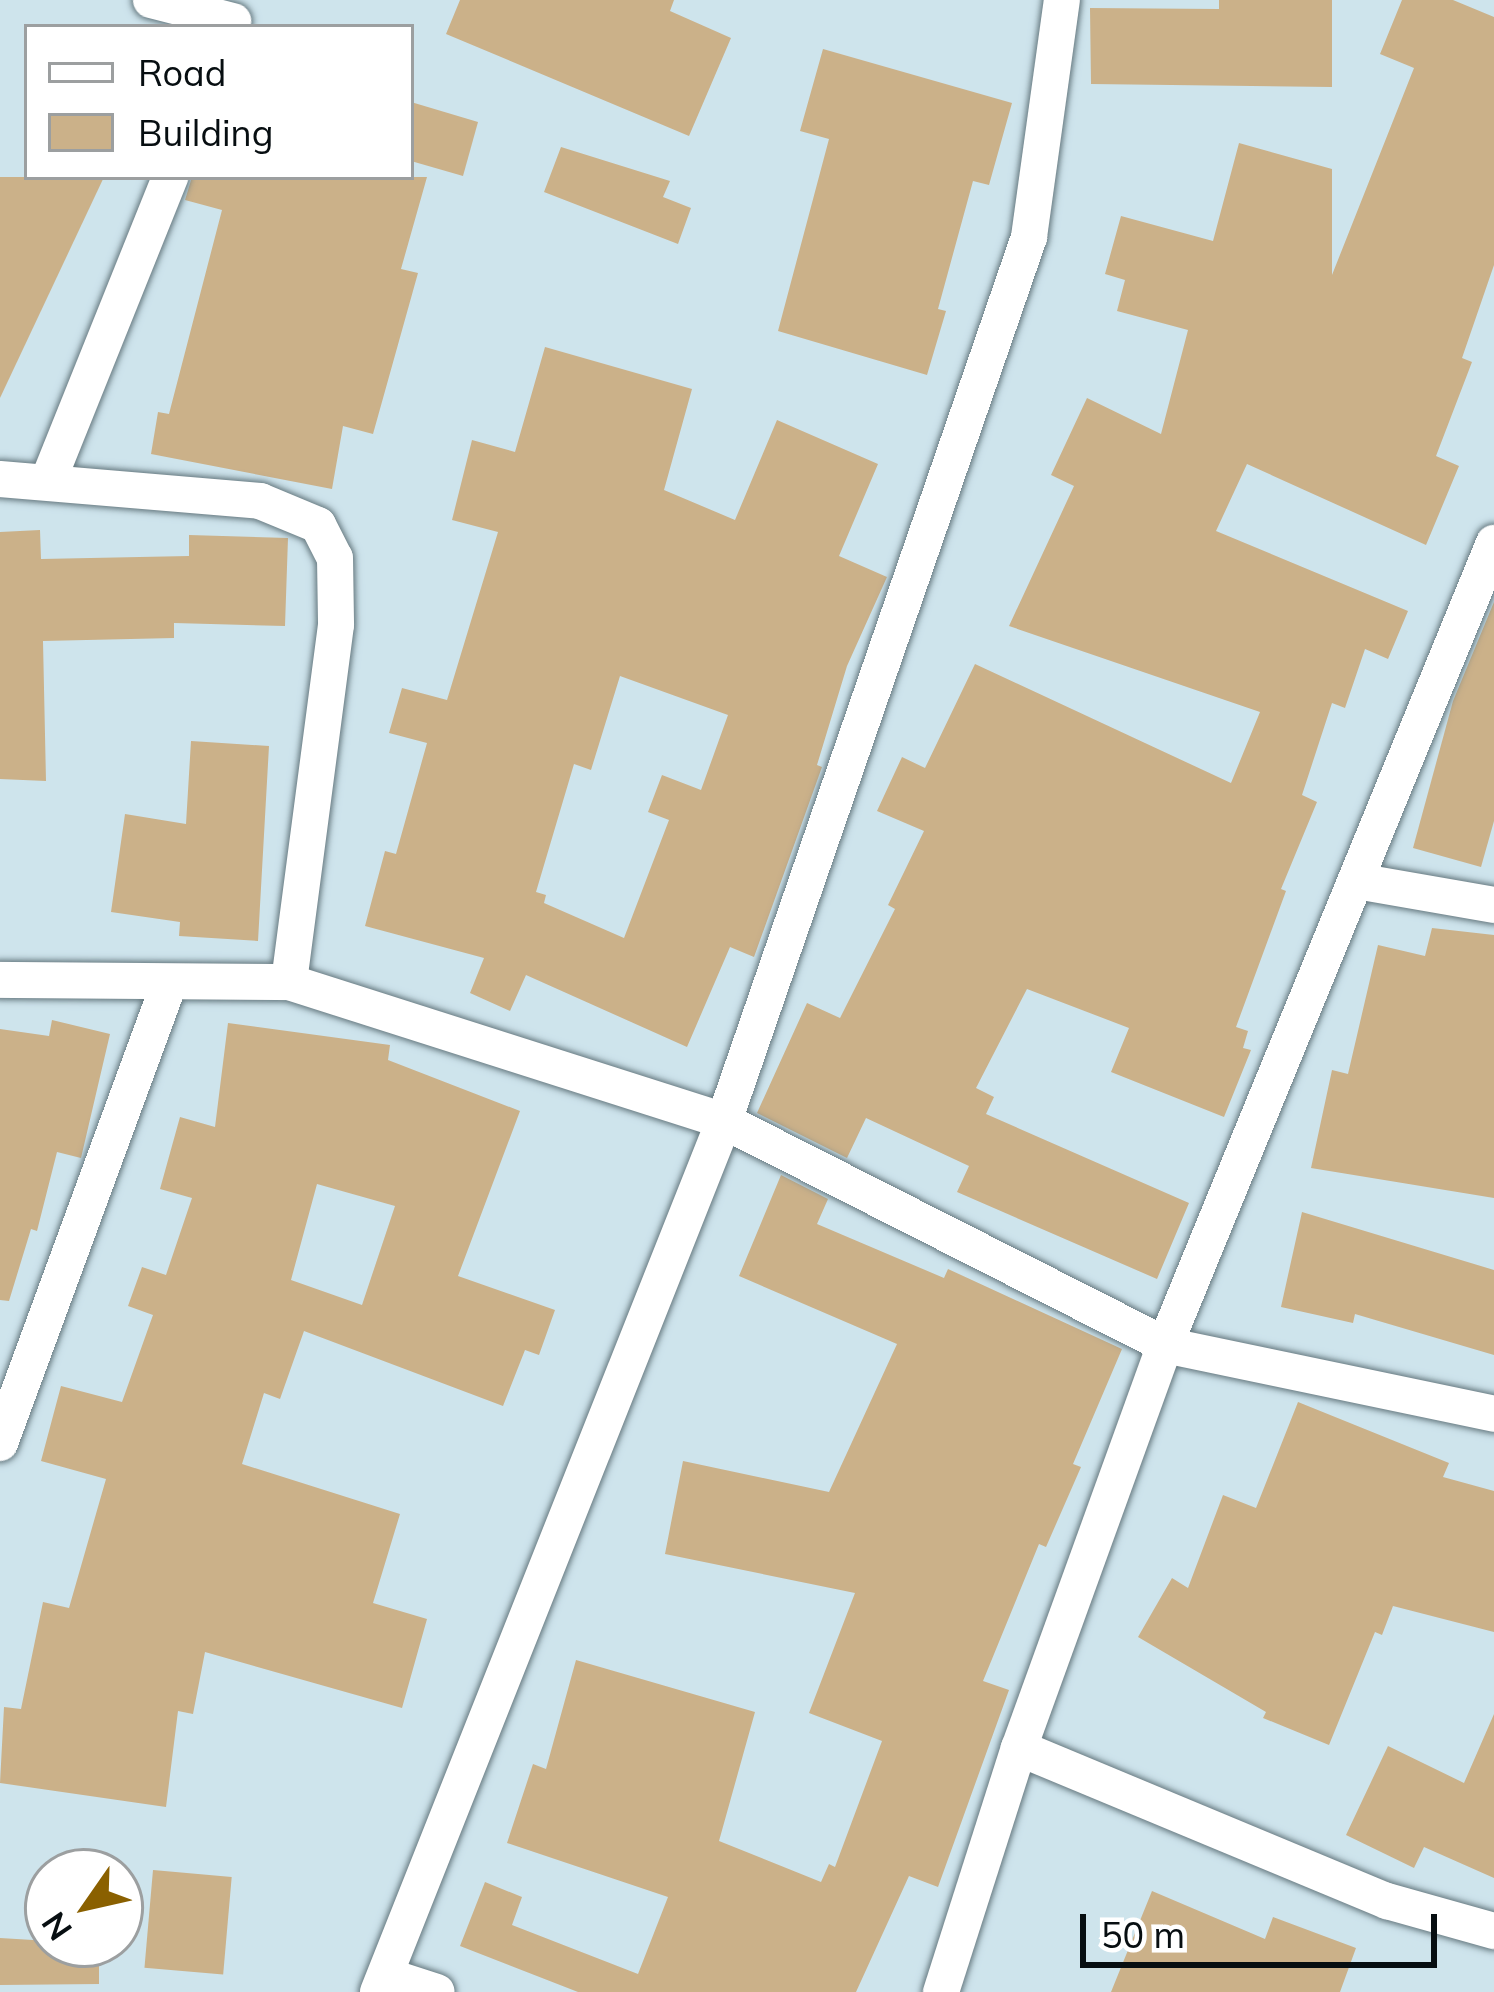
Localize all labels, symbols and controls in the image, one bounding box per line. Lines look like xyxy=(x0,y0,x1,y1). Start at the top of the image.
legend xyxy=(24,24,414,180)
text: Road xyxy=(138,50,226,95)
text: Building xyxy=(138,110,273,155)
north arrow xyxy=(24,1848,144,1968)
scale bar xyxy=(1086,1890,1443,1964)
text: N xyxy=(32,1905,80,1949)
text: 50 m xyxy=(1101,1912,1185,1957)

